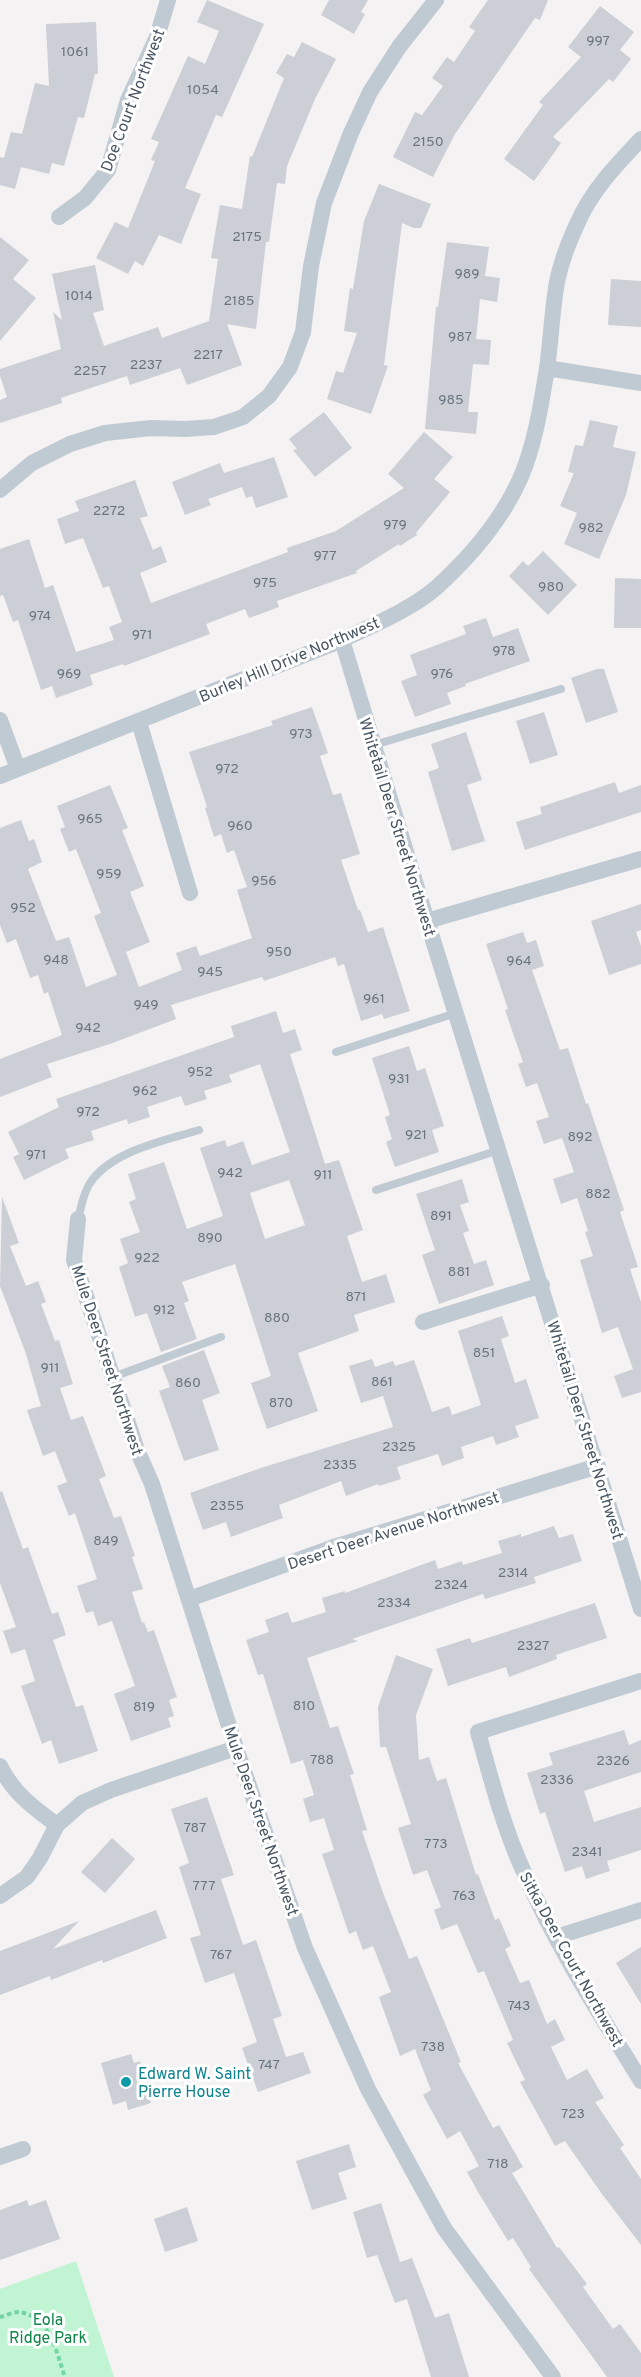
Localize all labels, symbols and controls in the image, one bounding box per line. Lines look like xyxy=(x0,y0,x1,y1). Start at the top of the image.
street label: Doe Court Northwest xyxy=(97,26,170,175)
house number: 997 xyxy=(586,33,610,50)
house number: 1061 xyxy=(61,44,89,61)
house number: 1054 xyxy=(187,82,219,99)
house number: 2150 xyxy=(412,134,444,151)
house number: 2175 xyxy=(232,229,262,246)
house number: 989 xyxy=(455,266,480,283)
house number: 1014 xyxy=(65,288,93,305)
house number: 2185 xyxy=(223,293,255,310)
house number: 987 xyxy=(448,329,472,346)
house number: 2217 xyxy=(193,347,223,364)
house number: 2237 xyxy=(130,357,162,374)
house number: 2257 xyxy=(74,363,107,380)
house number: 985 xyxy=(438,392,464,409)
house number: 2272 xyxy=(93,503,125,520)
house number: 979 xyxy=(383,517,407,534)
house number: 982 xyxy=(578,520,604,537)
house number: 977 xyxy=(313,548,337,565)
house number: 975 xyxy=(253,575,277,592)
house number: 980 xyxy=(538,579,564,596)
house number: 974 xyxy=(29,608,51,625)
street label: Burley Hill Drive Northwest xyxy=(197,614,383,708)
house number: 971 xyxy=(132,627,152,644)
house number: 978 xyxy=(492,643,516,660)
house number: 969 xyxy=(57,666,81,683)
house number: 976 xyxy=(431,666,453,683)
street label: Whitetail Deer Street Northwest xyxy=(353,716,439,939)
house number: 973 xyxy=(289,726,313,743)
house number: 972 xyxy=(215,761,239,778)
house number: 965 xyxy=(77,811,103,828)
house number: 960 xyxy=(227,818,253,835)
house number: 959 xyxy=(96,866,122,883)
house number: 956 xyxy=(251,873,277,890)
house number: 952 xyxy=(10,900,36,917)
house number: 950 xyxy=(266,944,292,961)
house number: 948 xyxy=(43,952,69,969)
house number: 964 xyxy=(506,953,532,970)
house number: 945 xyxy=(197,964,223,981)
house number: 961 xyxy=(363,991,385,1008)
house number: 949 xyxy=(133,997,159,1014)
house number: 942 xyxy=(75,1020,101,1037)
house number: 952 xyxy=(187,1064,213,1081)
house number: 931 xyxy=(388,1071,410,1088)
house number: 962 xyxy=(132,1083,158,1100)
house number: 972 xyxy=(76,1104,100,1121)
house number: 921 xyxy=(405,1127,427,1144)
house number: 892 xyxy=(567,1129,593,1146)
house number: 971 xyxy=(26,1147,46,1164)
house number: 942 xyxy=(217,1165,243,1182)
house number: 911 xyxy=(314,1167,332,1184)
house number: 882 xyxy=(585,1186,611,1203)
house number: 891 xyxy=(430,1208,452,1225)
house number: 890 xyxy=(197,1230,223,1247)
house number: 922 xyxy=(134,1250,160,1267)
street label: Mule Deer Street Northwest xyxy=(66,1263,146,1458)
house number: 881 xyxy=(448,1264,470,1281)
house number: 871 xyxy=(345,1289,367,1306)
house number: 912 xyxy=(153,1302,175,1319)
house number: 880 xyxy=(264,1310,290,1327)
street label: Whitetail Deer Street Northwest xyxy=(541,1319,627,1542)
house number: 851 xyxy=(473,1345,495,1362)
house number: 911 xyxy=(41,1360,59,1377)
house number: 861 xyxy=(371,1374,393,1391)
house number: 860 xyxy=(175,1375,201,1392)
house number: 870 xyxy=(269,1395,293,1412)
house number: 2325 xyxy=(382,1439,416,1456)
house number: 2335 xyxy=(323,1457,357,1474)
street label: Desert Deer Avenue Northwest xyxy=(285,1488,502,1576)
house number: 2355 xyxy=(210,1498,244,1515)
house number: 849 xyxy=(93,1533,119,1550)
house number: 2314 xyxy=(498,1565,528,1582)
house number: 2324 xyxy=(434,1577,468,1594)
house number: 2334 xyxy=(377,1595,411,1612)
house number: 2327 xyxy=(517,1638,549,1655)
house number: 810 xyxy=(293,1698,315,1715)
house number: 819 xyxy=(133,1699,155,1716)
street label: Mule Deer Street Northwest xyxy=(218,1724,302,1919)
house number: 788 xyxy=(310,1752,334,1769)
house number: 2326 xyxy=(596,1753,630,1770)
house number: 2336 xyxy=(540,1772,574,1789)
house number: 787 xyxy=(184,1820,206,1837)
house number: 773 xyxy=(424,1836,448,1853)
house number: 2341 xyxy=(572,1844,602,1861)
street label: Sitka Deer Court Northwest xyxy=(514,1869,627,2051)
house number: 777 xyxy=(193,1878,215,1895)
house number: 763 xyxy=(452,1888,476,1905)
house number: 767 xyxy=(210,1947,232,1964)
house number: 743 xyxy=(507,1998,531,2015)
house number: 738 xyxy=(421,2039,445,2056)
house number: 747 xyxy=(258,2057,280,2074)
place label: Edward W. Saint Pierre House xyxy=(138,2065,251,2103)
marker: Edward W. Saint Pierre House xyxy=(119,2075,133,2089)
house number: 723 xyxy=(561,2106,585,2123)
house number: 718 xyxy=(487,2156,509,2173)
park label: Eola Ridge Park xyxy=(9,2311,87,2349)

